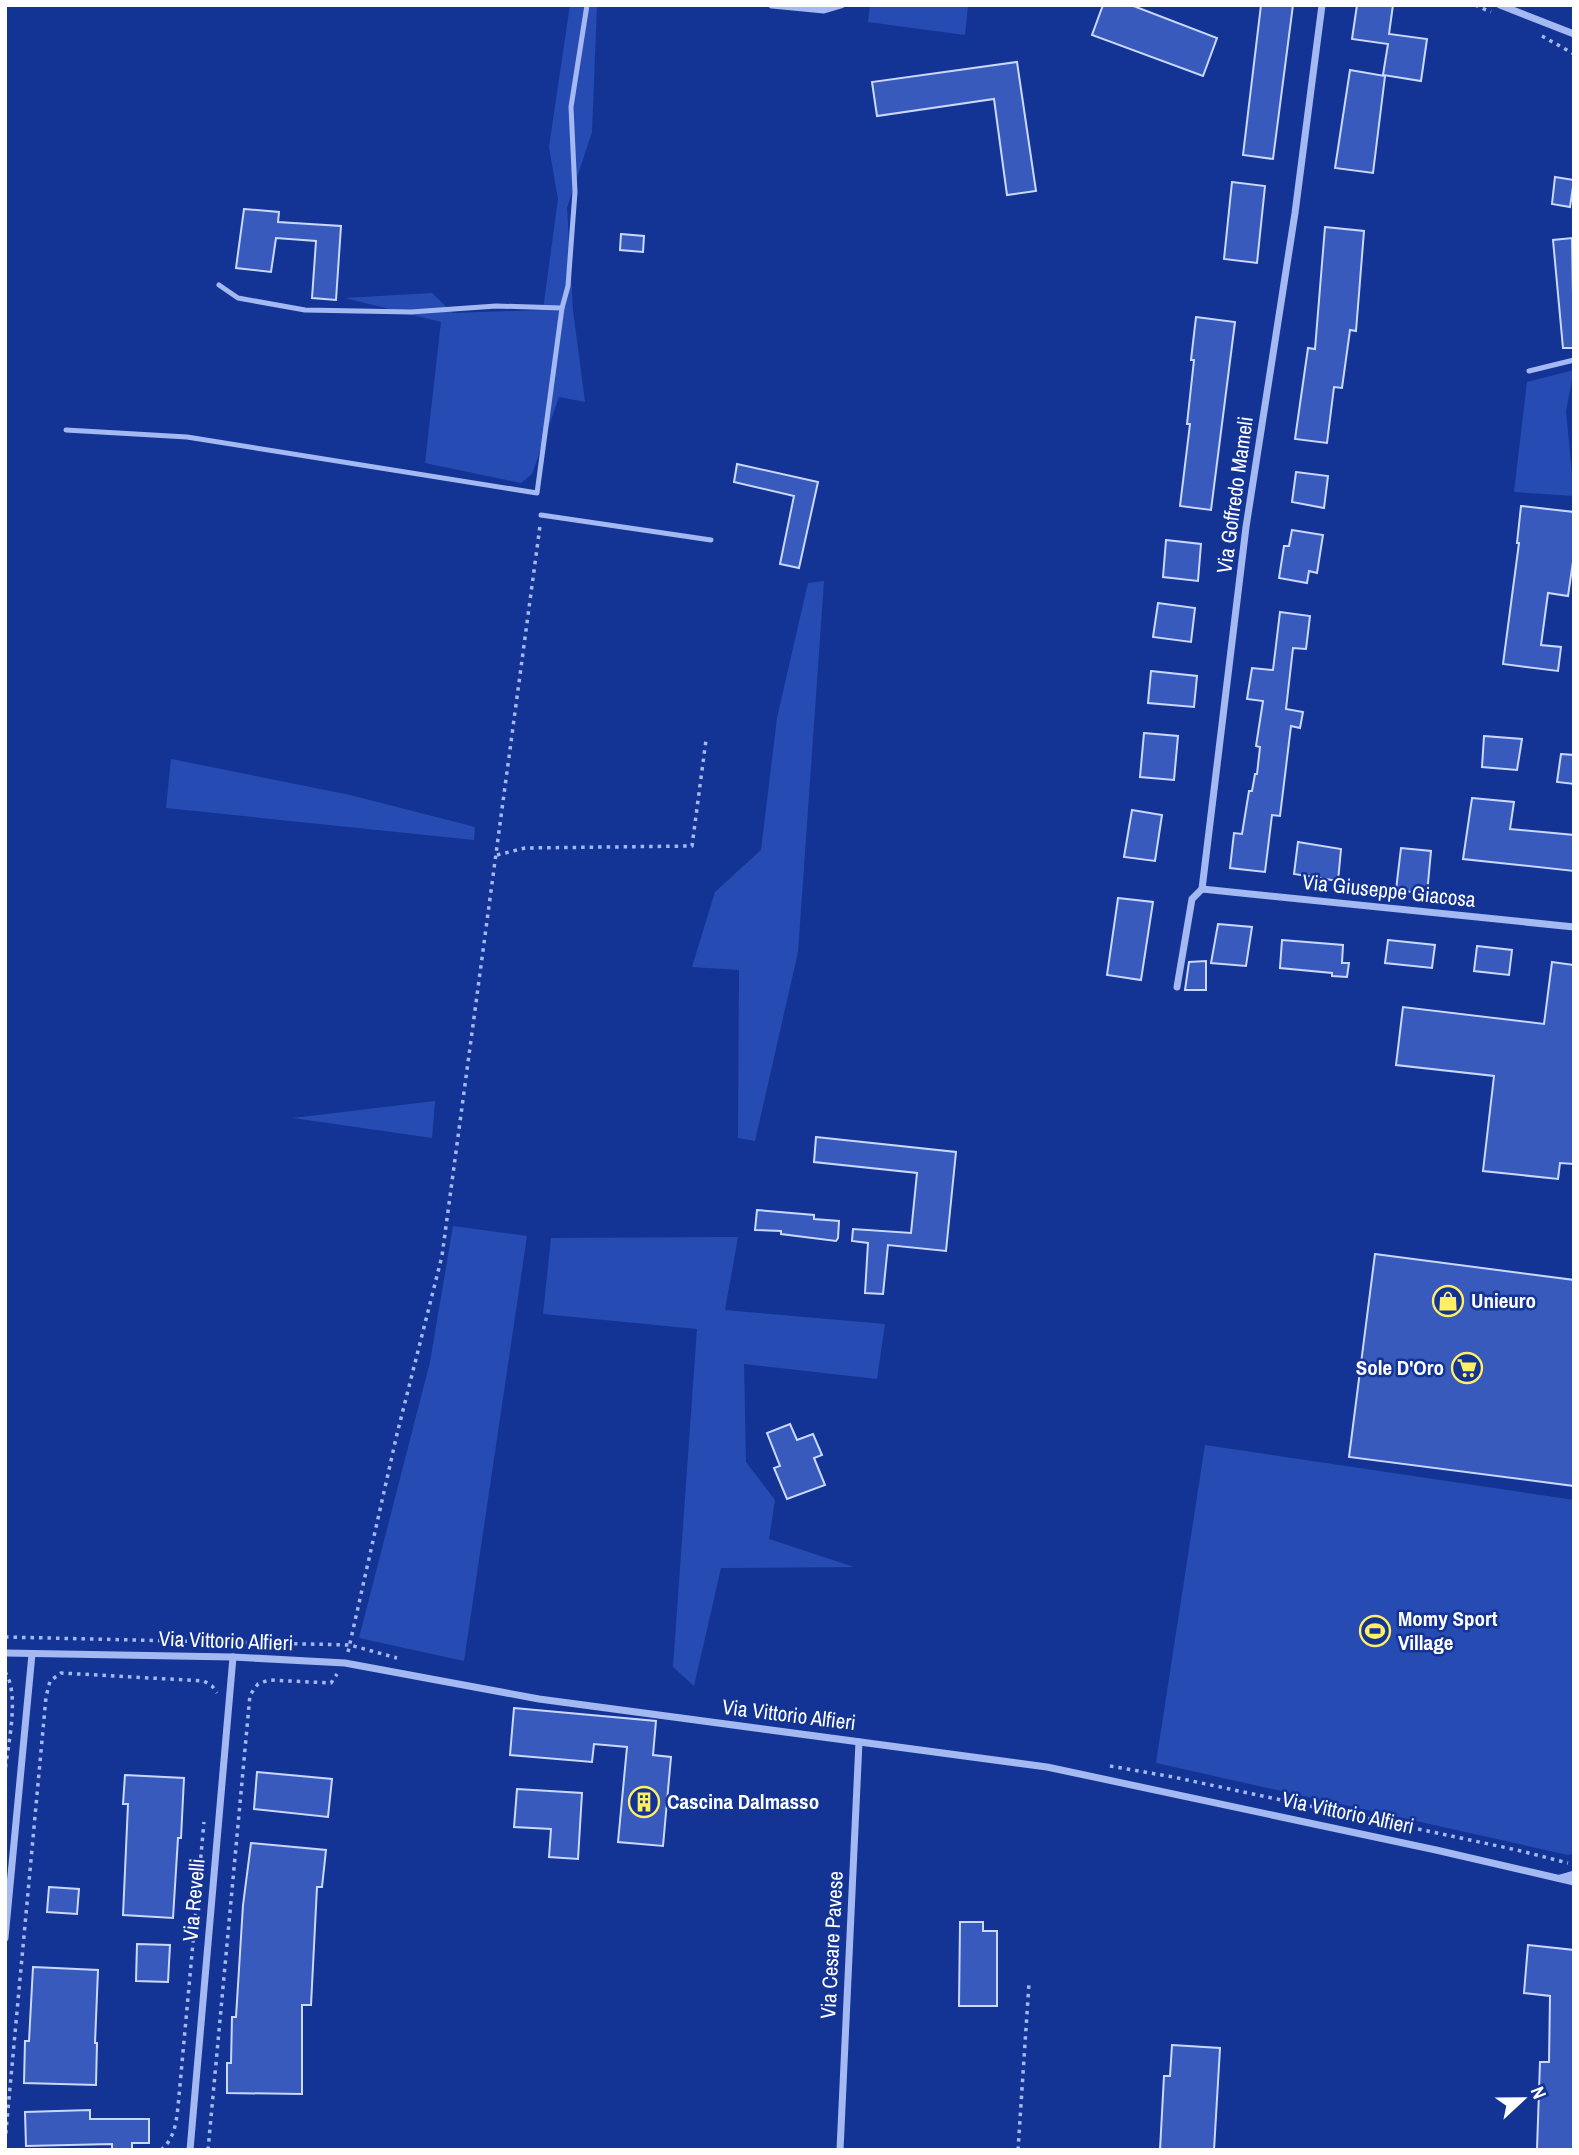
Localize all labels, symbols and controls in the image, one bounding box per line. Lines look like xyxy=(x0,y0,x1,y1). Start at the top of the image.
street label: Via Goffredo Mameli xyxy=(1209,415,1260,575)
street label: Via Giuseppe Giacosa xyxy=(1301,867,1477,914)
shop icon: Unieuro xyxy=(1431,1284,1465,1318)
place label: Unieuro xyxy=(1471,1286,1536,1315)
supermarket icon: Sole D'Oro xyxy=(1450,1351,1484,1385)
place label: Sole D'Oro xyxy=(1356,1353,1444,1382)
place label: Momy Sport Village xyxy=(1398,1604,1498,1657)
sports icon: Momy Sport Village xyxy=(1358,1614,1392,1648)
street label: Via Vittorio Alfieri xyxy=(158,1624,294,1657)
street label: Via Vittorio Alfieri xyxy=(721,1692,858,1737)
street label: Via Vittorio Alfieri xyxy=(1279,1784,1417,1841)
building icon: Cascina Dalmasso xyxy=(627,1785,661,1819)
place label: Cascina Dalmasso xyxy=(667,1787,819,1816)
street label: Via Revelli xyxy=(175,1857,212,1943)
street label: Via Cesare Pavese xyxy=(813,1870,850,2020)
north arrow xyxy=(1488,2064,1558,2134)
text: N xyxy=(1525,2083,1553,2103)

